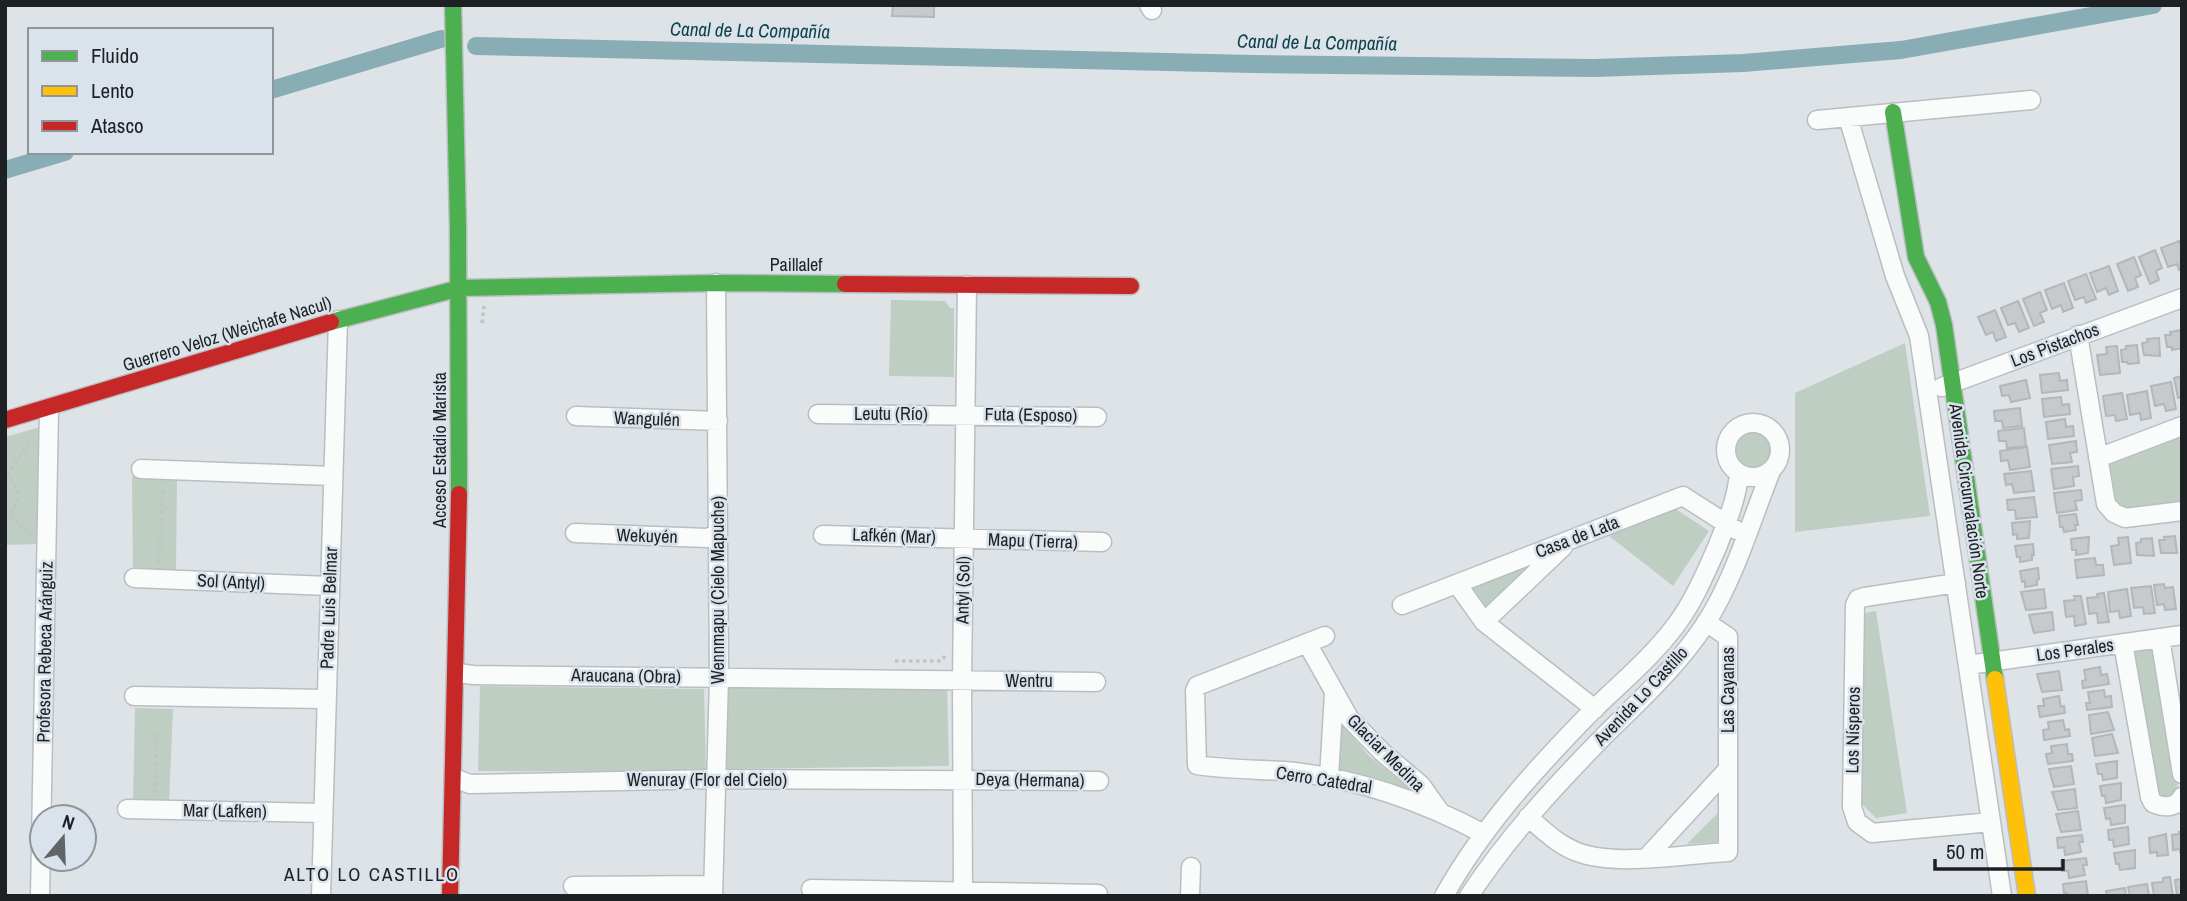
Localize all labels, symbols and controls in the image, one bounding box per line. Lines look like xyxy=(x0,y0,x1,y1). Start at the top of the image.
water label: Canal de La Compañía xyxy=(670,16,831,44)
legend xyxy=(28,28,273,154)
water label: Canal de La Compañía xyxy=(1237,28,1398,56)
text: Fluido xyxy=(91,41,139,70)
text: Lento xyxy=(91,76,134,105)
text: Atasco xyxy=(90,111,144,140)
street label: Paillalef xyxy=(770,252,823,277)
street label: Guerrero Veloz (Weichafe Nacul) xyxy=(119,290,334,377)
street label: Los Pistachos xyxy=(2007,316,2103,373)
street label: Acceso Estadio Marista xyxy=(427,372,452,529)
street label: Leutu (Río) xyxy=(854,401,928,426)
street label: Futa (Esposo) xyxy=(984,401,1078,428)
street label: Avenida Circunvalación Norte xyxy=(1943,401,1996,600)
street label: Wangulén xyxy=(614,405,680,432)
street label: Wennmapu (Cielo Mapuche) xyxy=(705,496,730,684)
street label: Casa de Lata xyxy=(1531,509,1622,564)
street label: Wekuyén xyxy=(616,522,678,549)
street label: Lafkén (Mar) xyxy=(852,522,936,549)
street label: Mapu (Tierra) xyxy=(988,526,1078,555)
street label: Padre Luis Belmar xyxy=(314,546,343,670)
street label: Antyl (Sol) xyxy=(949,556,976,625)
street label: Profesora Rebeca Aránguiz xyxy=(30,561,59,743)
street label: Sol (Antyl) xyxy=(196,567,266,596)
street label: Los Perales xyxy=(2035,632,2115,667)
street label: Avenida Lo Castillo xyxy=(1587,640,1693,752)
street label: Las Cayanas xyxy=(1715,647,1740,733)
street label: Araucana (Obra) xyxy=(570,662,681,689)
street label: Wentru xyxy=(1005,668,1053,693)
street label: Los Nísperos xyxy=(1839,686,1866,774)
street label: Glaciar Medina xyxy=(1342,708,1431,797)
street label: Cerro Catedral xyxy=(1274,760,1374,799)
street label: Deya (Hermana) xyxy=(975,766,1085,793)
street label: Wenuray (Flor del Cielo) xyxy=(627,767,787,792)
street label: Mar (Lafken) xyxy=(183,797,267,824)
north arrow xyxy=(28,803,98,873)
text: N xyxy=(59,808,78,836)
scale bar xyxy=(1935,828,2063,872)
text: 50 m xyxy=(1946,837,1984,866)
district label: ALTO LO CASTILLO xyxy=(283,861,460,887)

